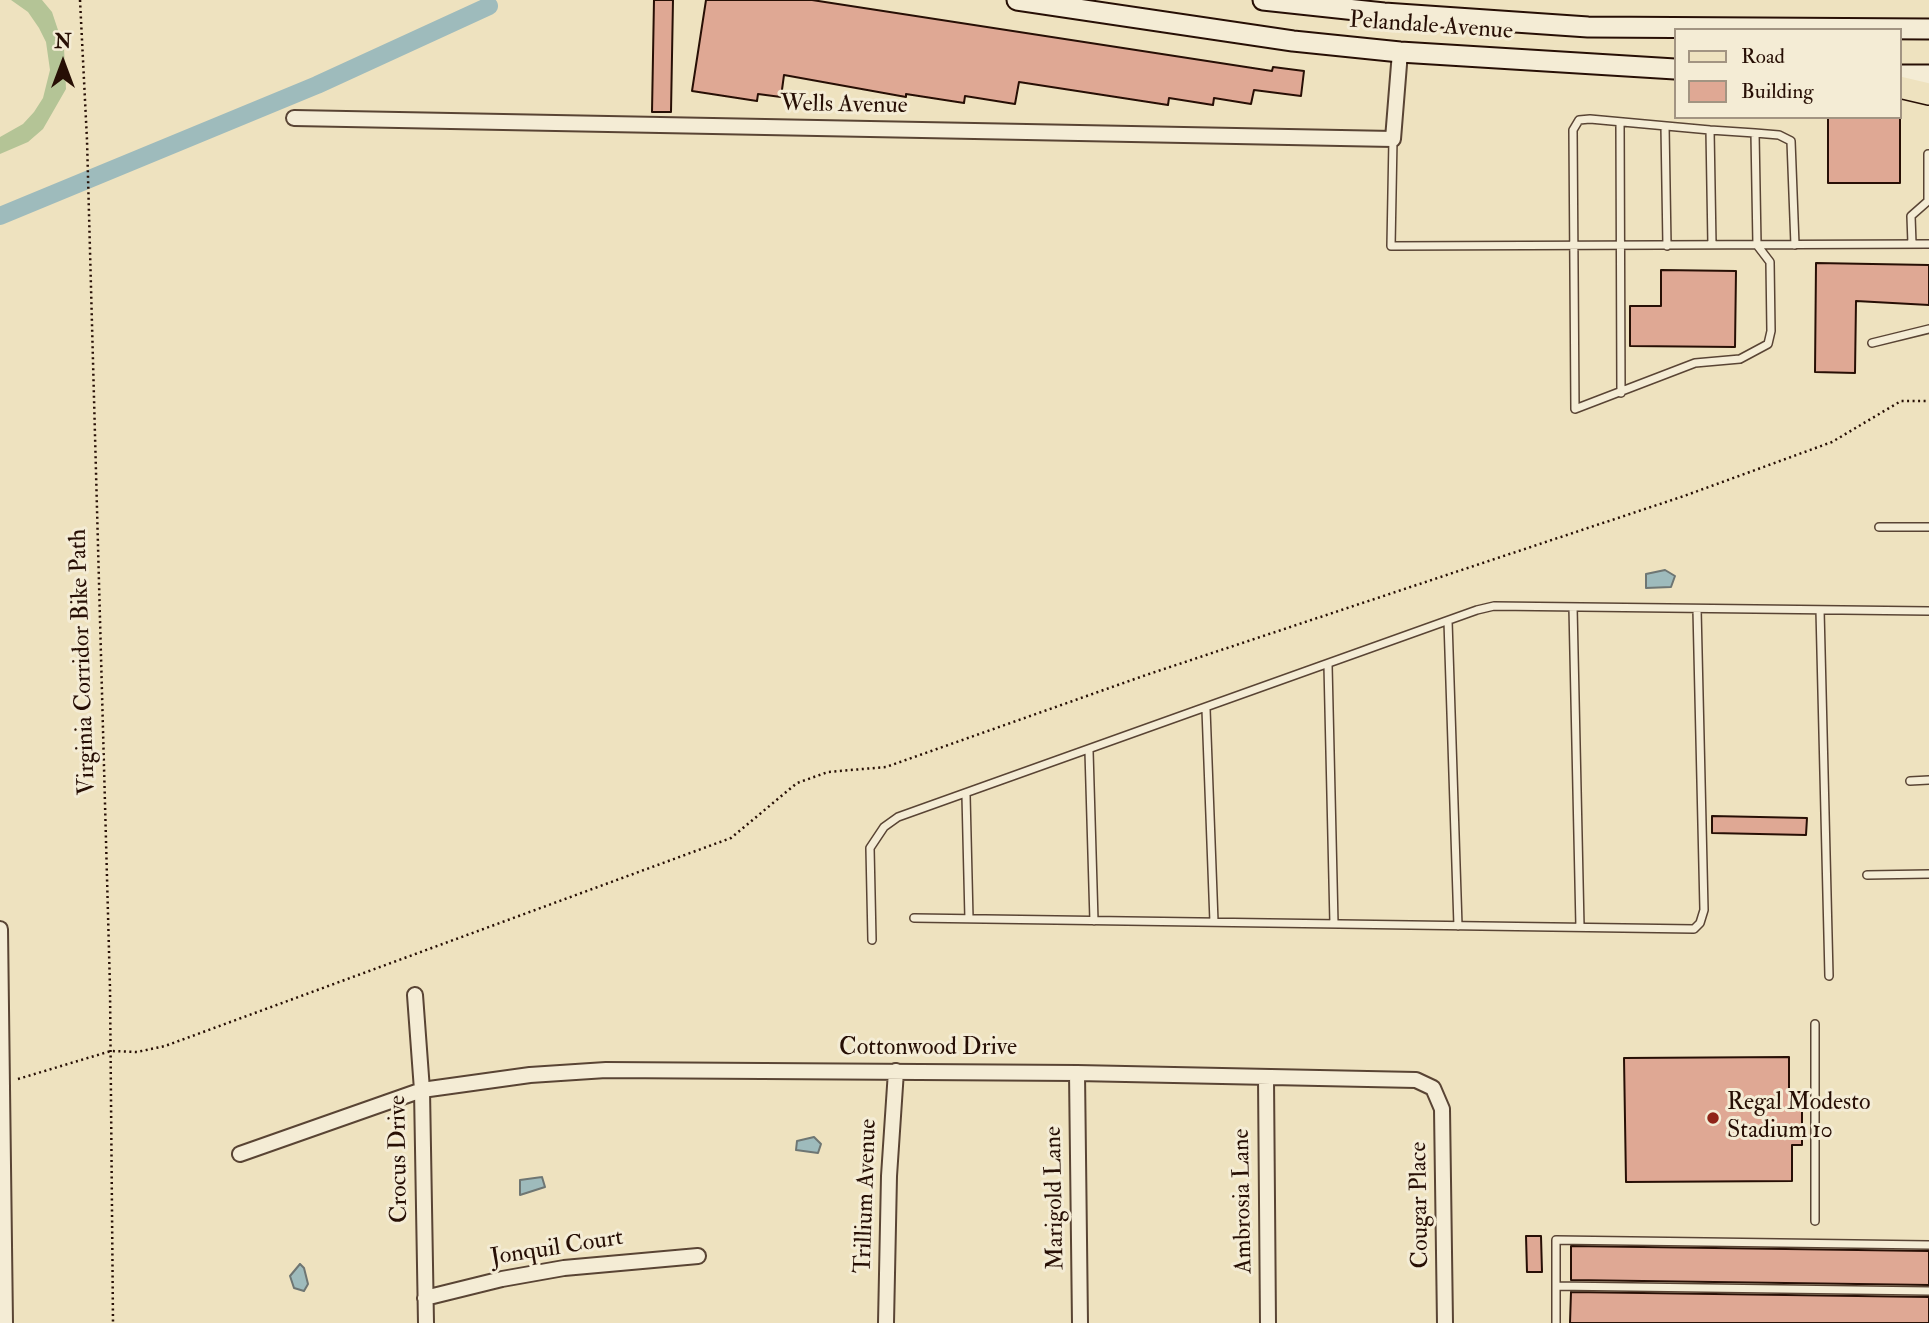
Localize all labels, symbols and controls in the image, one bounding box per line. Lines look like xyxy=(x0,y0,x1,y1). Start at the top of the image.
street label: Pelandale Avenue xyxy=(1348,7,1514,47)
north arrow xyxy=(28,28,98,98)
legend xyxy=(1674,28,1901,119)
text: N xyxy=(54,30,72,54)
text: Road xyxy=(1741,43,1785,70)
text: Building xyxy=(1741,78,1814,105)
street label: Wells Avenue xyxy=(780,90,908,122)
street label: Virginia Corridor Bike Path xyxy=(65,528,103,796)
street label: Cottonwood Drive xyxy=(839,1035,1017,1063)
place label: Regal Modesto Stadium 10 xyxy=(1727,1090,1871,1146)
street label: Crocus Drive xyxy=(384,1095,416,1223)
marker: Regal Modesto Stadium 10 xyxy=(1705,1110,1721,1126)
street label: Trillium Avenue xyxy=(850,1118,884,1274)
street label: Marigold Lane xyxy=(1040,1126,1072,1270)
street label: Ambrosia Lane xyxy=(1228,1128,1260,1274)
street label: Cougar Place xyxy=(1405,1141,1437,1269)
street label: Jonquil Court xyxy=(489,1224,625,1274)

